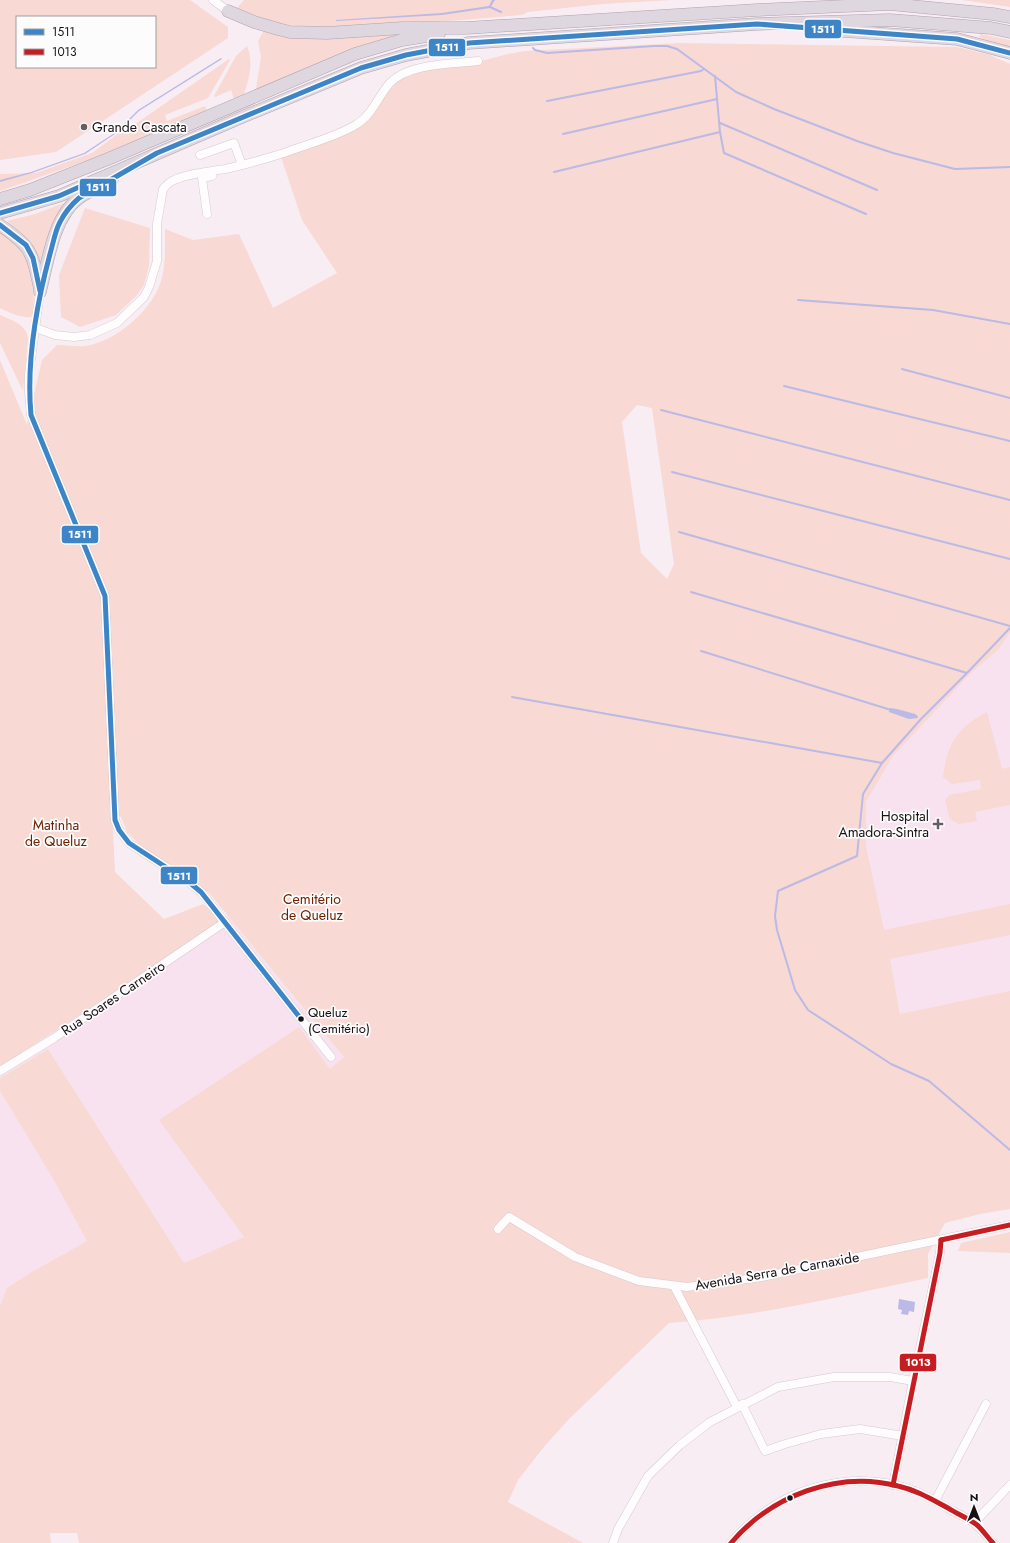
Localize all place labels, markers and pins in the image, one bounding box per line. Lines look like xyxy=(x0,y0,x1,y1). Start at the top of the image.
place label: Grande Cascata xyxy=(92,117,187,137)
marker: Grande Cascata xyxy=(79,122,89,132)
place label: Hospital Amadora-Sintra xyxy=(838,806,929,842)
marker: Hospital Amadora-Sintra xyxy=(932,818,944,830)
place label: Queluz (Cemitério) xyxy=(308,1003,370,1038)
marker: Queluz (Cemitério) xyxy=(296,1014,306,1024)
unlabelled marker xyxy=(785,1493,795,1503)

